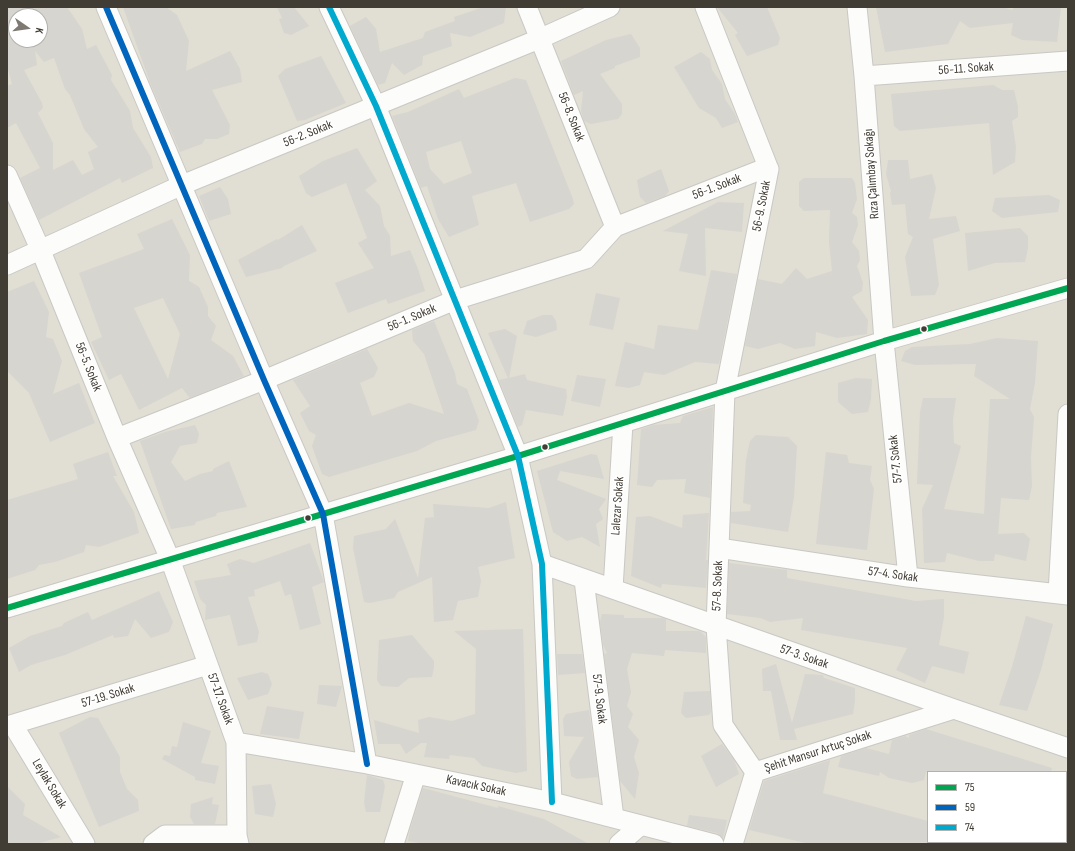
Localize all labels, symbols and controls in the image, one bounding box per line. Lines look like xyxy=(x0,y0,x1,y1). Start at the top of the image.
north arrow xyxy=(8,8,48,48)
text: K xyxy=(32,26,46,35)
street label: 56-11. Sokak xyxy=(938,59,994,79)
street label: 56-8. Sokak xyxy=(554,90,588,144)
street label: 56-2. Sokak xyxy=(281,117,335,151)
street label: Rıza Çalımbay Sokağı xyxy=(861,128,883,220)
street label: 56-1. Sokak xyxy=(690,171,744,203)
street label: 56-9. Sokak xyxy=(749,179,775,233)
street label: 56-1. Sokak xyxy=(385,301,439,335)
unlabelled marker xyxy=(919,324,929,334)
street label: 56-5. Sokak xyxy=(71,340,105,394)
street label: 57-7. Sokak xyxy=(886,434,906,484)
unlabelled marker xyxy=(540,442,550,452)
street label: Lalezar Sokak xyxy=(608,476,628,536)
unlabelled marker xyxy=(303,513,313,523)
street label: 57-8. Sokak xyxy=(709,560,727,612)
street label: 57-4. Sokak xyxy=(867,564,919,586)
street label: 57-3. Sokak xyxy=(778,641,830,673)
street label: 57-17. Sokak xyxy=(204,671,236,727)
street label: 57-9. Sokak xyxy=(588,673,610,725)
street label: 57-19. Sokak xyxy=(79,681,137,711)
street label: Şehit Mansur Artuç Sokak xyxy=(763,727,873,777)
street label: Leylak Sokak xyxy=(28,756,70,812)
legend xyxy=(927,771,1067,843)
street label: Kavacık Sokak xyxy=(445,772,507,800)
text: 75 xyxy=(965,780,975,795)
text: 59 xyxy=(965,800,975,815)
text: 74 xyxy=(965,820,974,835)

